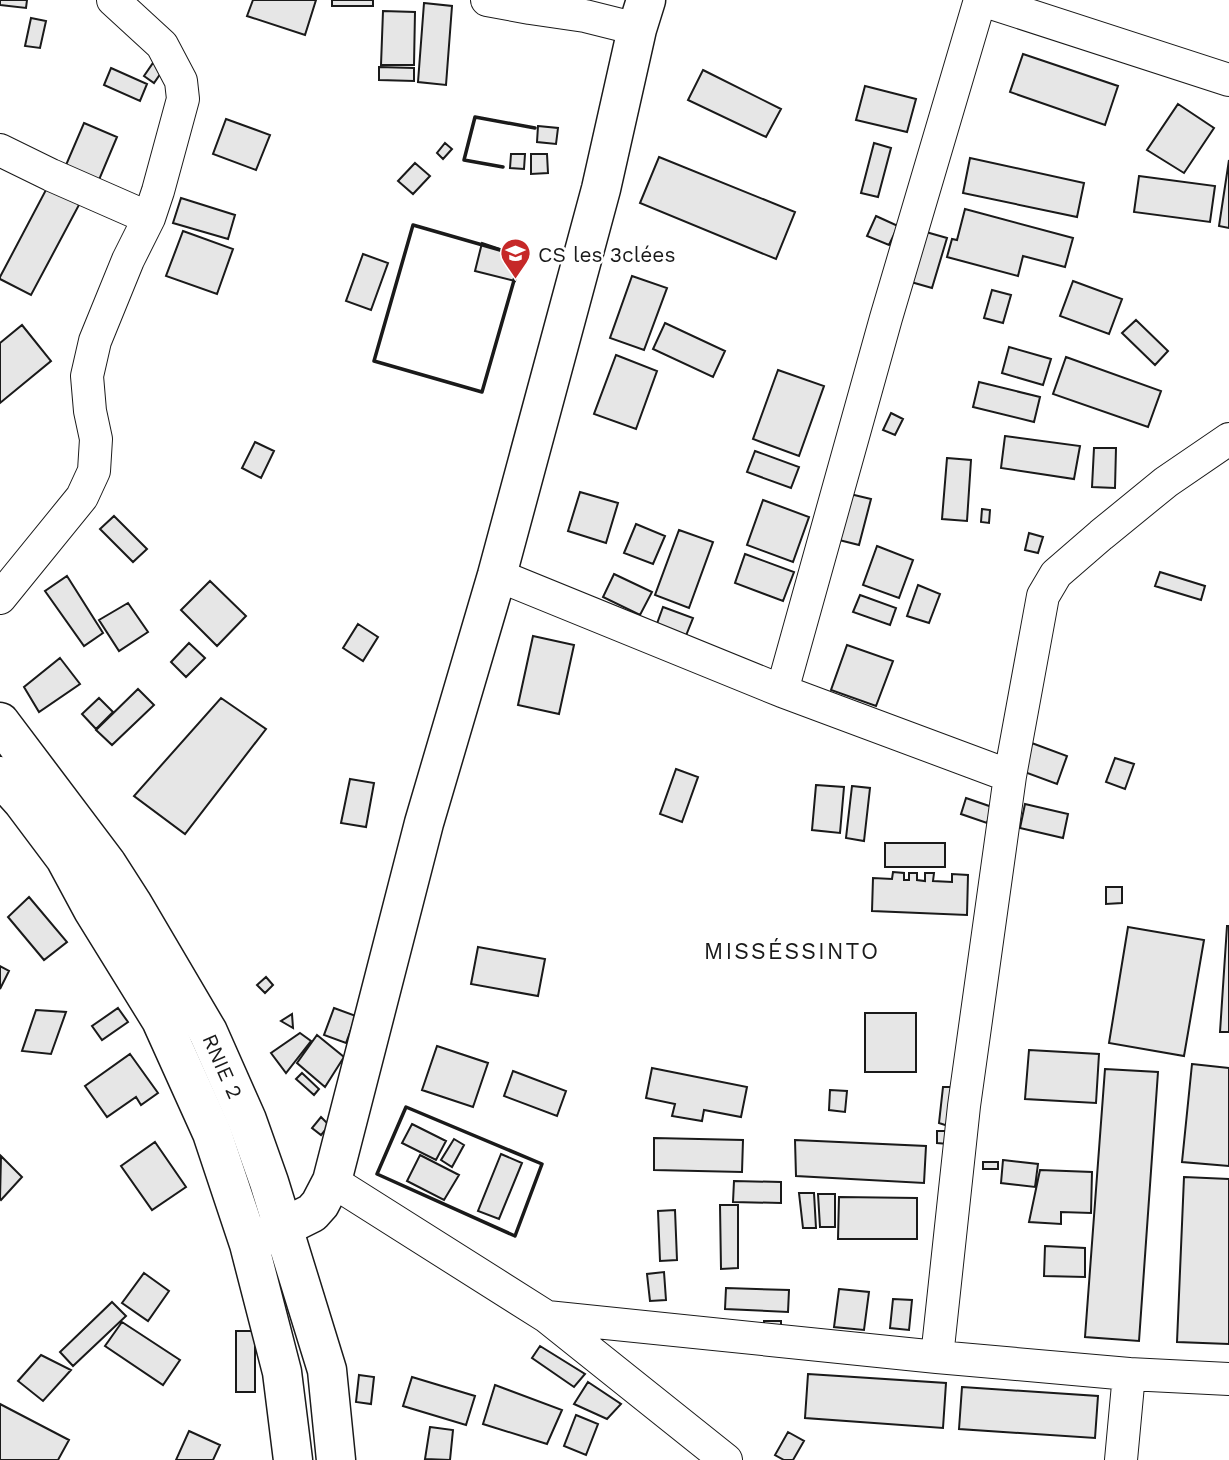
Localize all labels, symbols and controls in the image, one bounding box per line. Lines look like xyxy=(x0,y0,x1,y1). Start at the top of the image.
school or university icon: CS les 3clées xyxy=(498,237,532,281)
place label: CS les 3clées xyxy=(538,242,676,267)
district label: MISSÉSSINTO xyxy=(704,938,880,965)
street label: RNIE 2 xyxy=(198,1030,248,1102)

